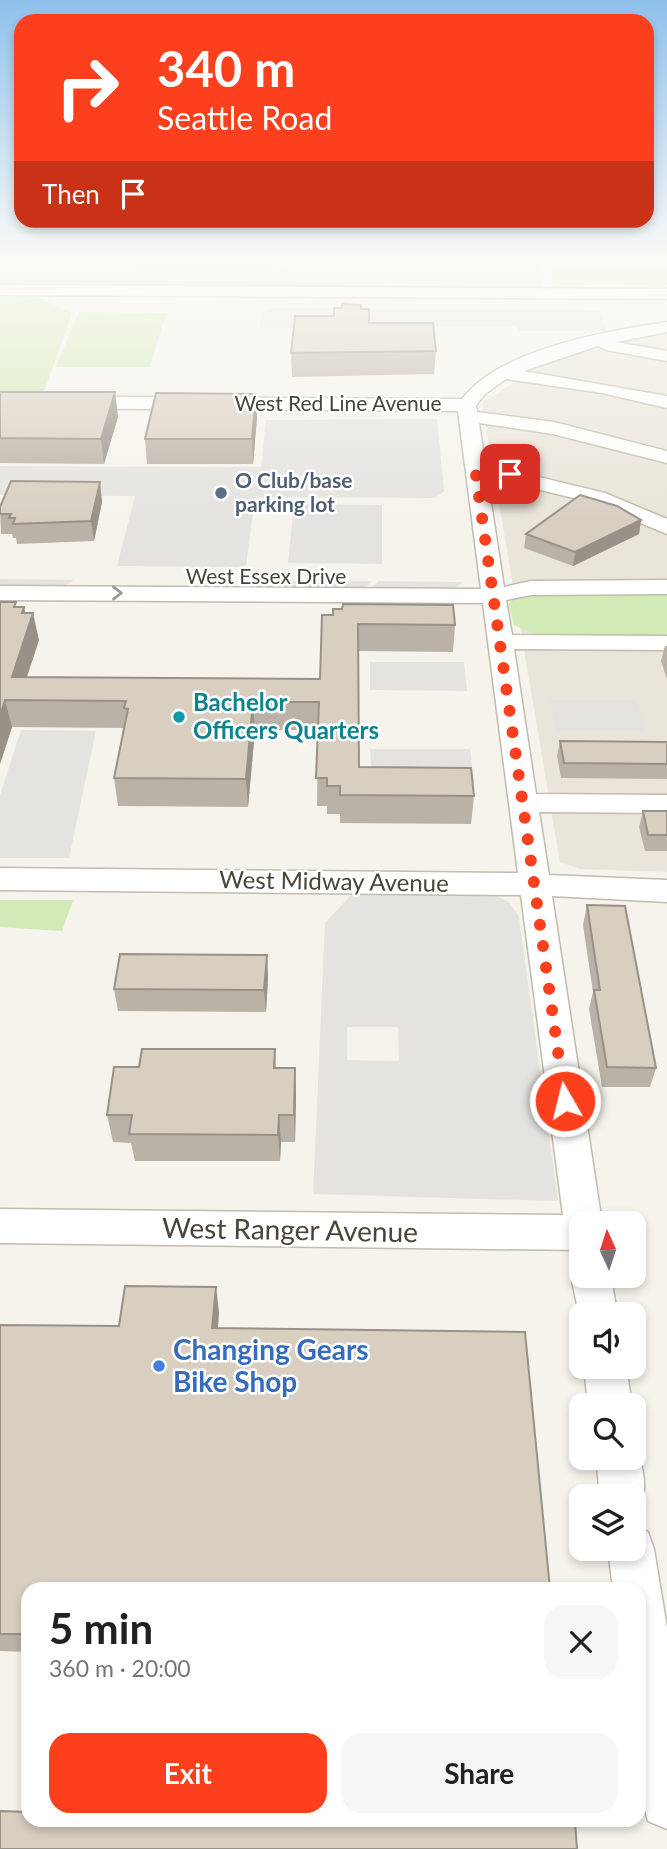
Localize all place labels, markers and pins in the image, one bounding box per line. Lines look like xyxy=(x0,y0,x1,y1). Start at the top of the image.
pin xyxy=(480,444,540,504)
place label: O Club/base parking lot xyxy=(235,467,352,516)
marker: O Club/base parking lot xyxy=(213,485,229,501)
place label: Bachelor Officers Quarters xyxy=(193,687,379,744)
marker: Bachelor Officers Quarters xyxy=(171,709,187,725)
place label: Changing Gears Bike Shop xyxy=(173,1332,369,1398)
marker: Changing Gears Bike Shop xyxy=(151,1358,167,1374)

